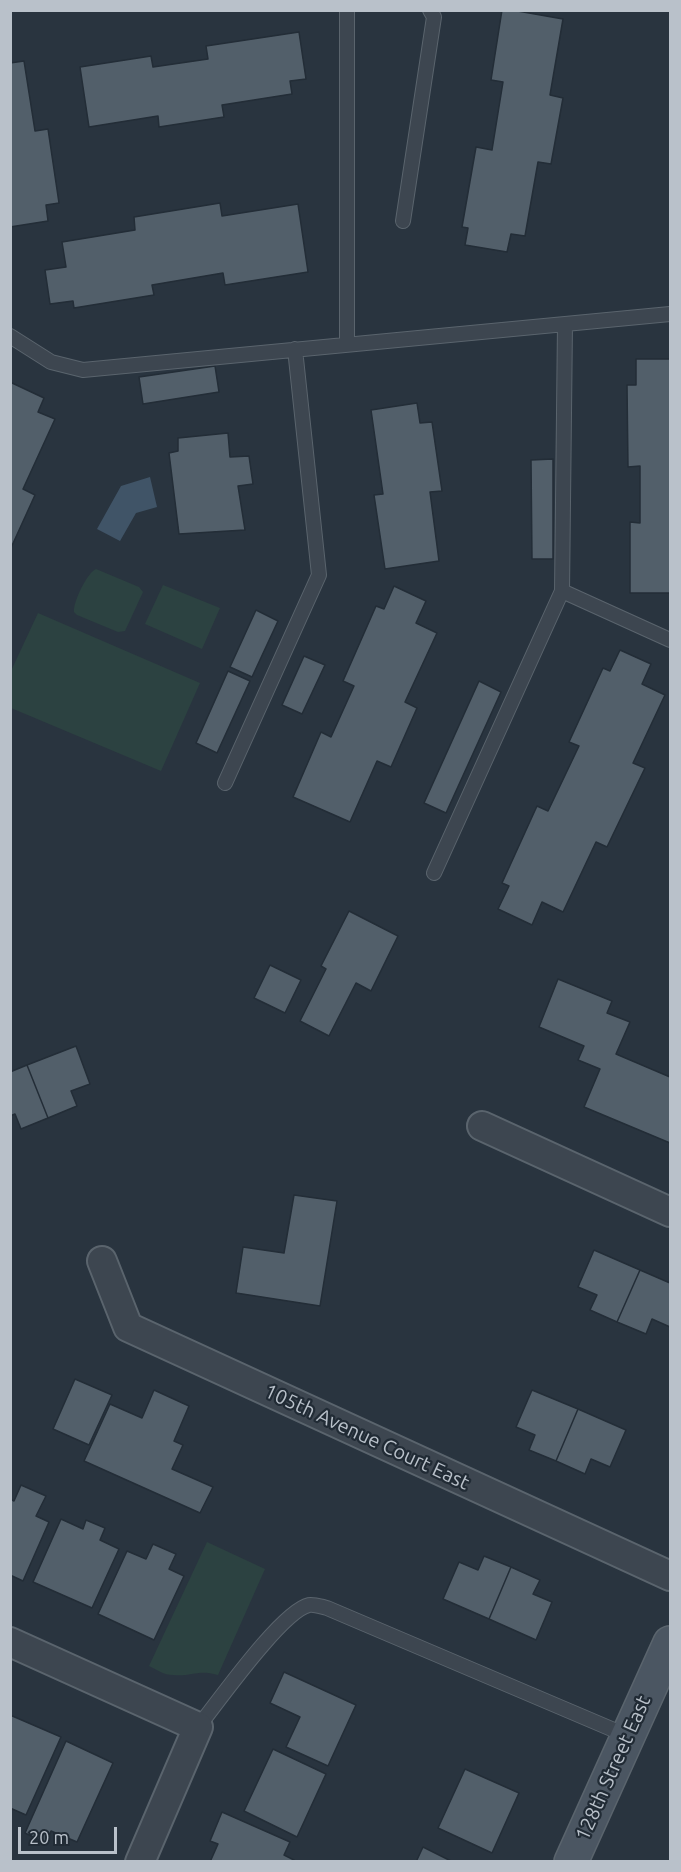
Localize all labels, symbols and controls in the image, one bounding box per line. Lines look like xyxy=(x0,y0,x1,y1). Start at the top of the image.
street label: 105th Avenue Court East xyxy=(261,1379,473,1495)
street label: 128th Street East xyxy=(570,1692,656,1844)
scale bar xyxy=(21,1815,120,1853)
text: 20 m xyxy=(29,1827,69,1847)

